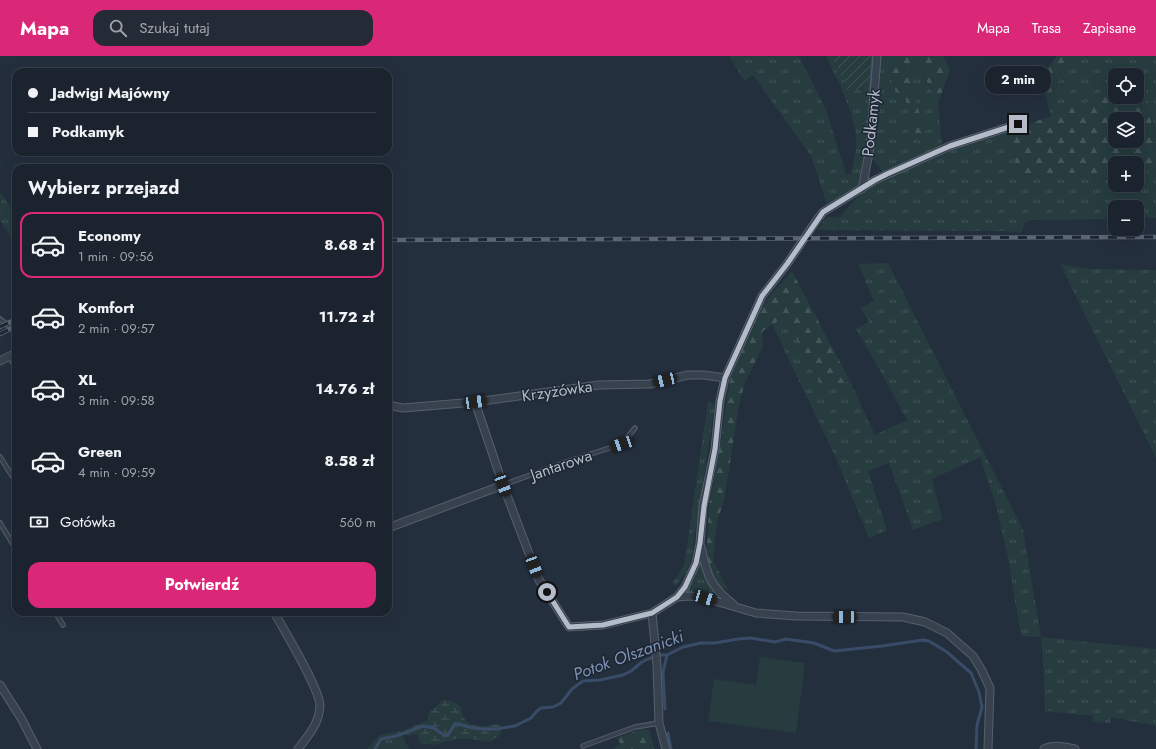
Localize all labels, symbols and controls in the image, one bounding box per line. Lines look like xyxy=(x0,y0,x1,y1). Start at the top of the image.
search box xyxy=(93,10,373,46)
text: Mapa xyxy=(20,15,69,42)
icon: search xyxy=(107,17,129,39)
text: Szukaj tutaj xyxy=(139,17,210,39)
text: Mapa xyxy=(977,18,1010,38)
text: Trasa xyxy=(1032,18,1061,38)
text: Zapisane xyxy=(1083,18,1136,38)
callout: 2 min xyxy=(985,66,1051,94)
map controls xyxy=(1108,68,1144,236)
button: locate xyxy=(1108,68,1144,104)
text: 2 min xyxy=(1001,70,1035,89)
text: Jadwigi Majówny xyxy=(52,82,170,104)
street label: Podkamyk xyxy=(856,87,886,158)
button: layers xyxy=(1108,112,1144,148)
route end xyxy=(1009,115,1027,133)
text: Podkamyk xyxy=(52,121,124,143)
button: + xyxy=(1108,156,1144,192)
text: Wybierz przejazd xyxy=(28,175,179,201)
button: − xyxy=(1108,200,1144,236)
text: Economy xyxy=(78,225,141,247)
icon: car xyxy=(30,227,66,263)
text: 8.68 zł xyxy=(324,234,374,256)
text: 1 min · 09:56 xyxy=(78,247,154,266)
text: Komfort xyxy=(78,297,134,319)
icon: car xyxy=(30,299,66,335)
text: 11.72 zł xyxy=(319,306,374,328)
text: 2 min · 09:57 xyxy=(78,319,155,338)
text: XL xyxy=(78,369,96,391)
icon: car xyxy=(30,371,66,407)
car xyxy=(652,371,678,389)
street label: Krzyżówka xyxy=(520,375,594,407)
text: 14.76 zł xyxy=(316,378,374,400)
text: 3 min · 09:58 xyxy=(78,391,155,410)
car xyxy=(462,394,488,410)
car xyxy=(609,435,635,453)
text: Green xyxy=(78,441,122,463)
icon: car xyxy=(30,443,66,479)
street label: Jantarowa xyxy=(525,444,595,487)
text: 8.58 zł xyxy=(325,450,374,472)
text: 4 min · 09:59 xyxy=(78,463,156,482)
car xyxy=(493,472,513,498)
icon: cash xyxy=(28,511,50,533)
text: Gotówka xyxy=(60,511,115,533)
text: 560 m xyxy=(339,513,376,532)
car xyxy=(524,553,544,579)
button: Potwierdź xyxy=(28,562,376,608)
route start xyxy=(538,583,556,601)
car xyxy=(692,589,718,607)
car xyxy=(833,611,857,623)
water label: Potok Olszanicki xyxy=(570,624,687,686)

